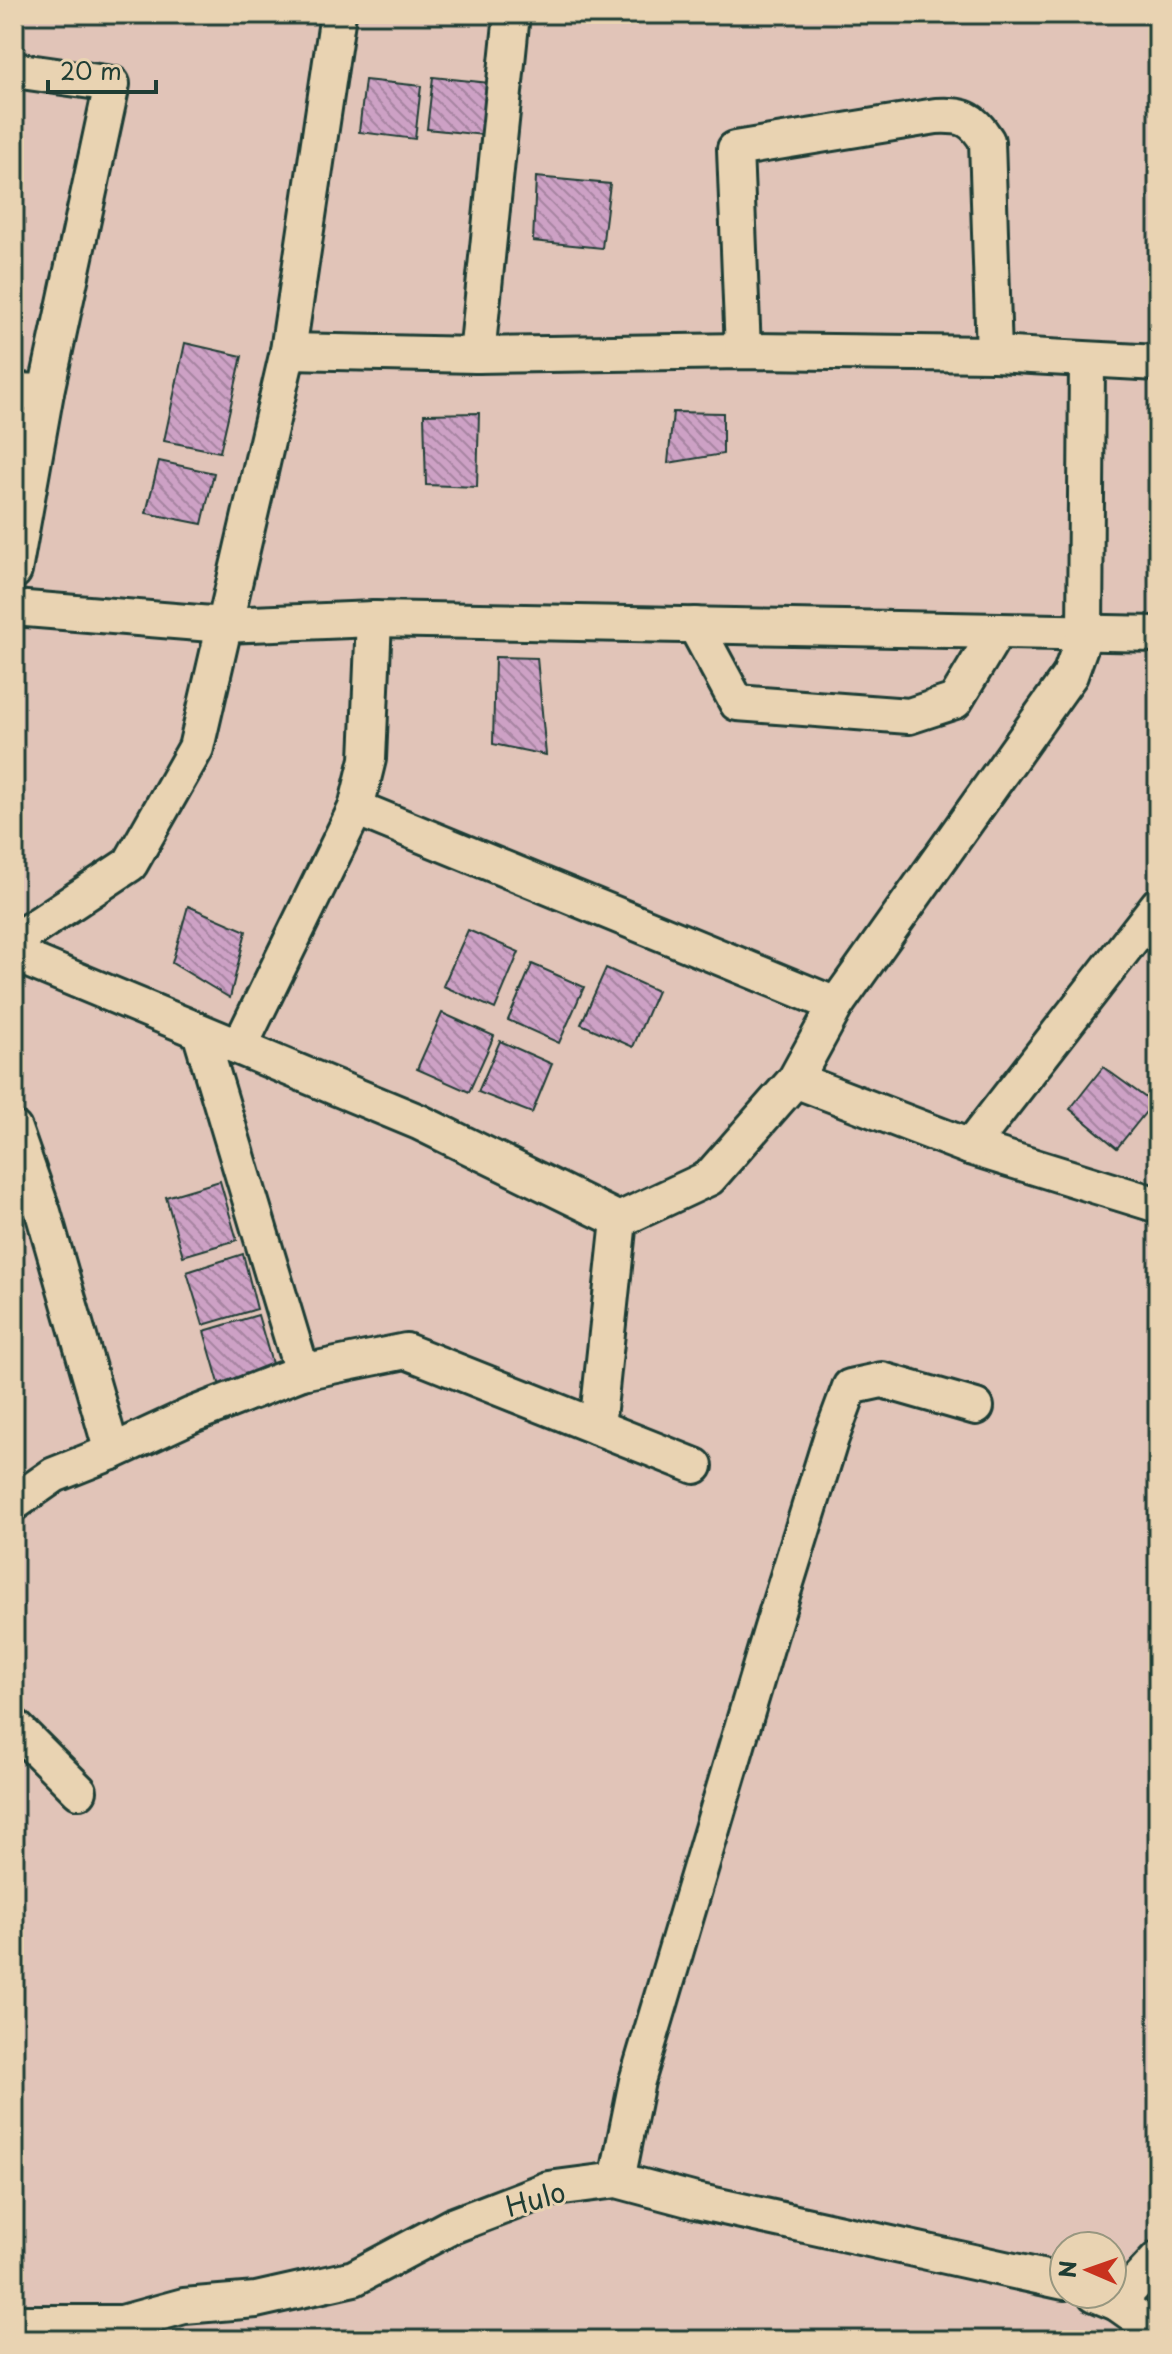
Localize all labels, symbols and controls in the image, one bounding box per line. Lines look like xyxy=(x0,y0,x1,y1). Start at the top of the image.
scale bar xyxy=(48,44,156,94)
text: 20 m xyxy=(60,52,122,88)
street label: Hulo xyxy=(500,2169,570,2227)
north arrow xyxy=(1048,2230,1128,2310)
text: N xyxy=(1050,2260,1083,2279)

